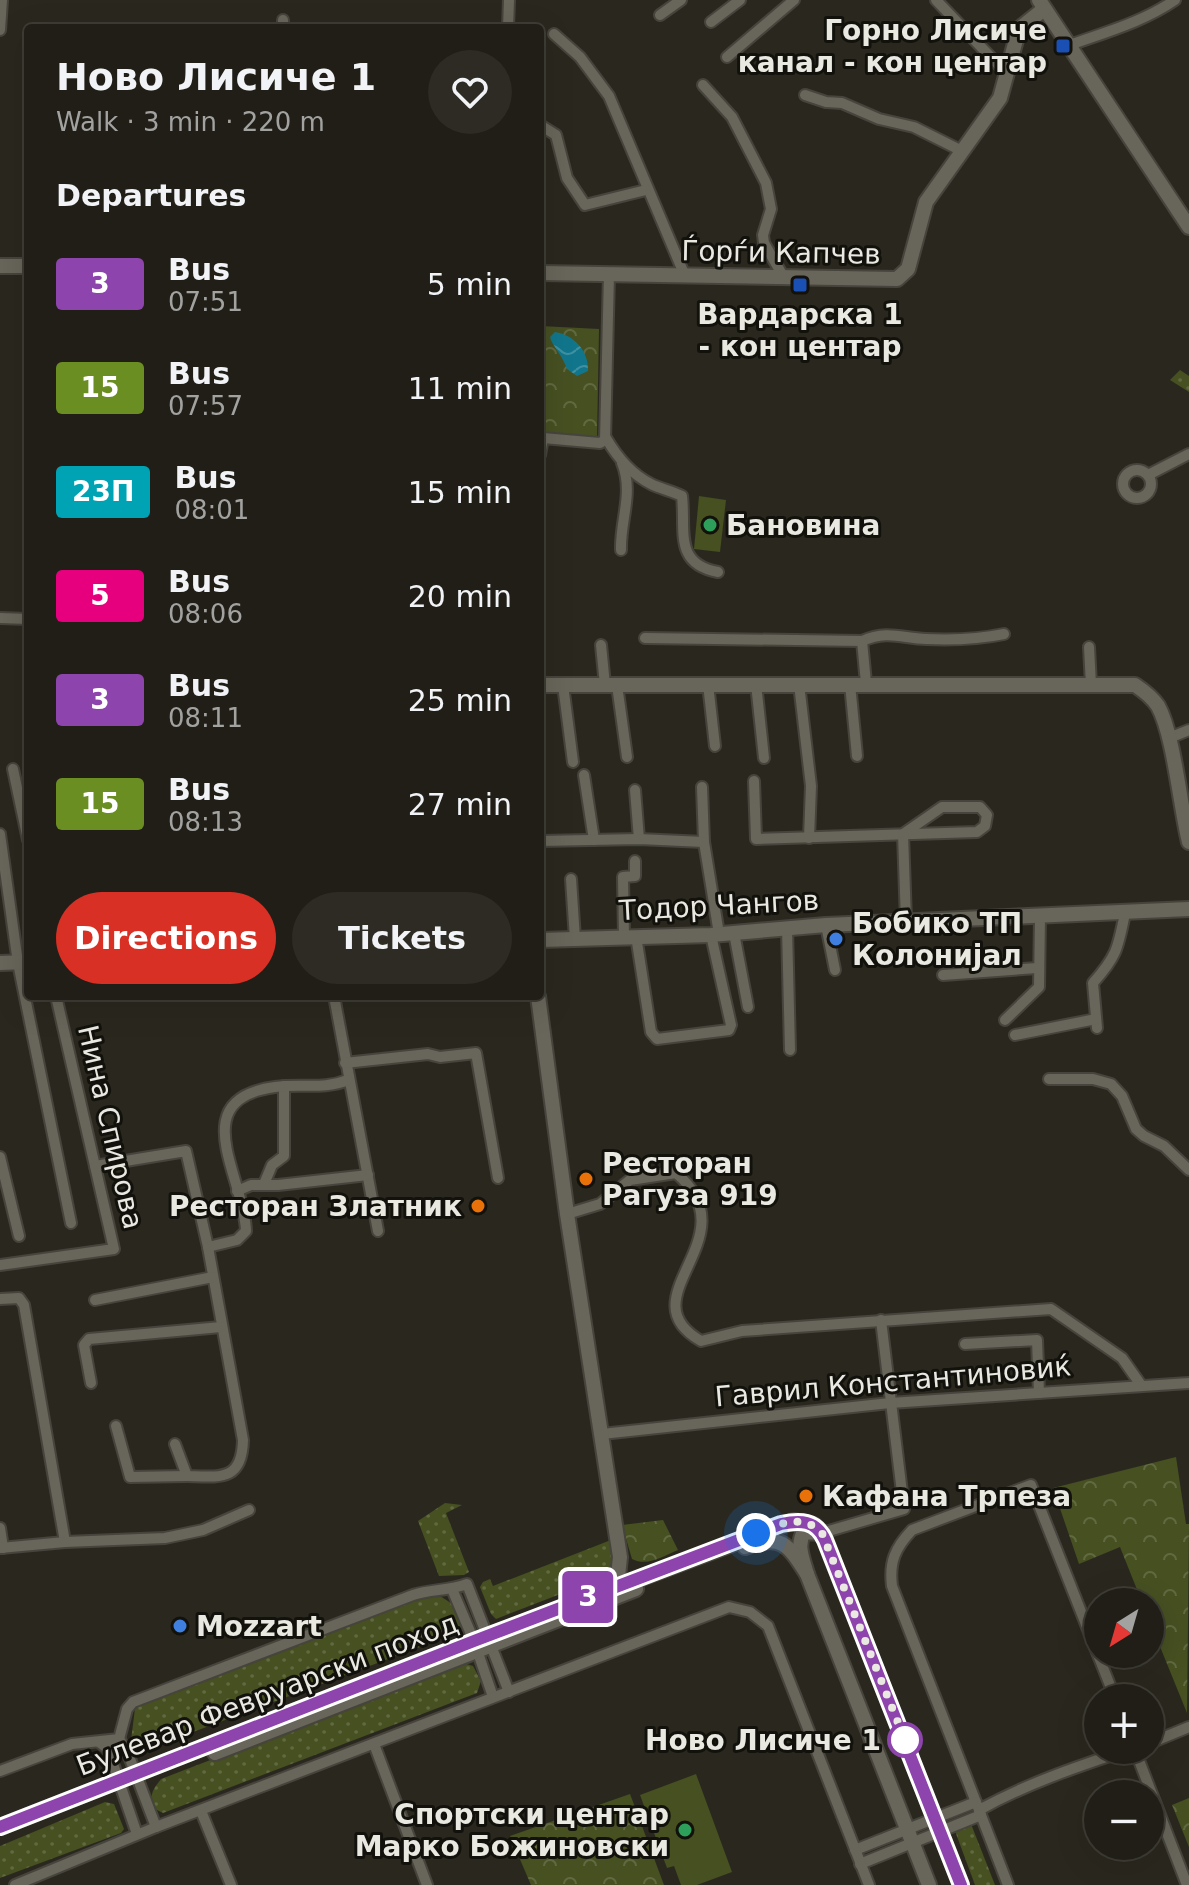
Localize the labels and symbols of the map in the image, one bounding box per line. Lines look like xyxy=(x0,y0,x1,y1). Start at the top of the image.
place label: Горно Лисиче канал - кон центар xyxy=(738,14,1047,79)
marker: Горно Лисиче канал - кон центар xyxy=(1054,37,1072,55)
street label: Ѓорѓи Капчев xyxy=(681,233,881,271)
marker: Вардарска 1 - кон центар xyxy=(791,276,809,294)
place label: Вардарска 1 - кон центар xyxy=(697,298,903,363)
place label: Бановина xyxy=(726,509,880,542)
marker: Бановина xyxy=(701,516,719,534)
street label: Тодор Чангов xyxy=(617,884,820,927)
place label: Бобико ТП Колонијал xyxy=(852,907,1022,972)
marker: Бобико ТП Колонијал xyxy=(827,930,845,948)
street label: Нина Спирова xyxy=(71,1022,150,1232)
place label: Ресторан Рагуза 919 xyxy=(602,1147,778,1212)
marker: Ресторан Рагуза 919 xyxy=(577,1170,595,1188)
place label: Ресторан Златник xyxy=(169,1190,462,1223)
marker: Ресторан Златник xyxy=(469,1197,487,1215)
street label: Гаврил Константиновиќ xyxy=(714,1349,1073,1414)
place label: Кафана Трпеза xyxy=(822,1480,1071,1513)
marker: Кафана Трпеза xyxy=(797,1487,815,1505)
your location xyxy=(736,1513,776,1553)
line badge: 3 xyxy=(562,1571,614,1623)
north arrow xyxy=(1084,1588,1164,1668)
street label: Булевар Февруарски поход xyxy=(72,1606,463,1783)
place label: Mozzart xyxy=(196,1610,322,1643)
marker: Mozzart xyxy=(171,1617,189,1635)
marker: Ново Лисиче 1 xyxy=(888,1723,922,1757)
place label: Ново Лисиче 1 xyxy=(645,1724,881,1757)
place label: Спортски центар Марко Божиновски xyxy=(355,1798,669,1863)
marker: Спортски центар Марко Божиновски xyxy=(676,1821,694,1839)

